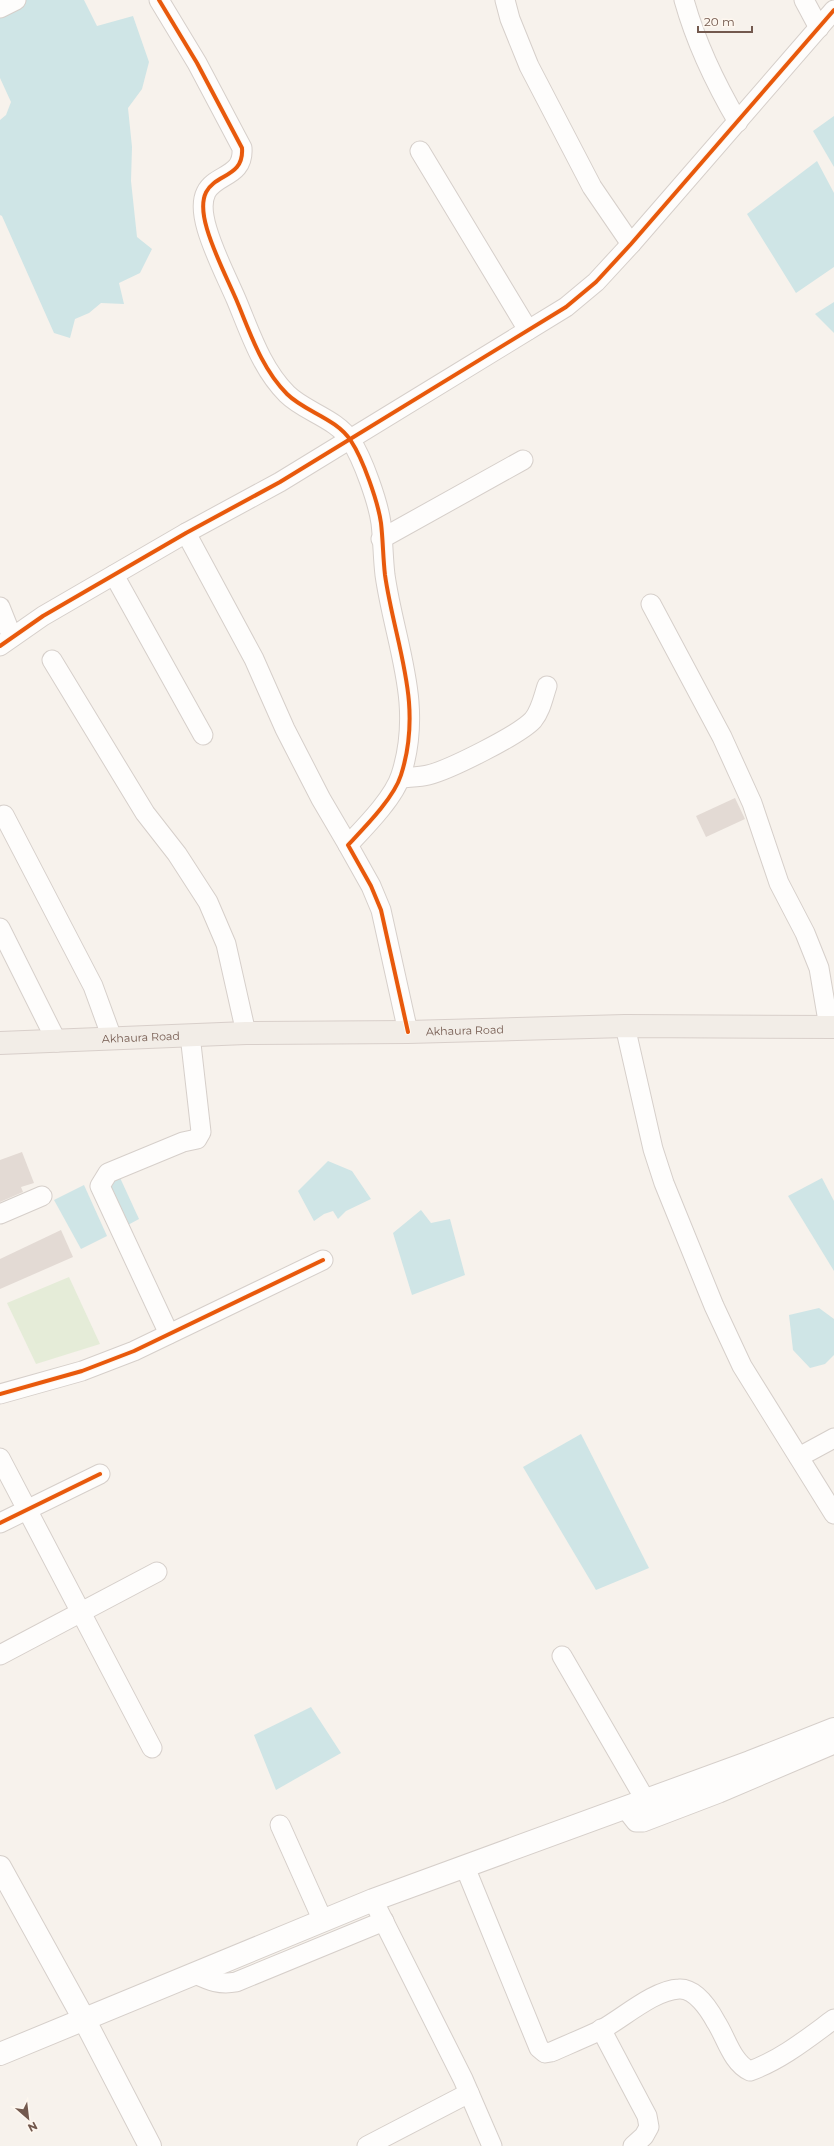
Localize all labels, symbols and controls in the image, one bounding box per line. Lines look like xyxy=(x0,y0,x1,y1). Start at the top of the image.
scale bar xyxy=(698,8,752,34)
text: 20 m xyxy=(704,14,735,29)
street label: Akhaura Road xyxy=(426,1022,504,1039)
street label: Akhaura Road xyxy=(102,1029,180,1046)
north arrow xyxy=(8,2098,48,2138)
text: N xyxy=(25,2119,40,2135)

